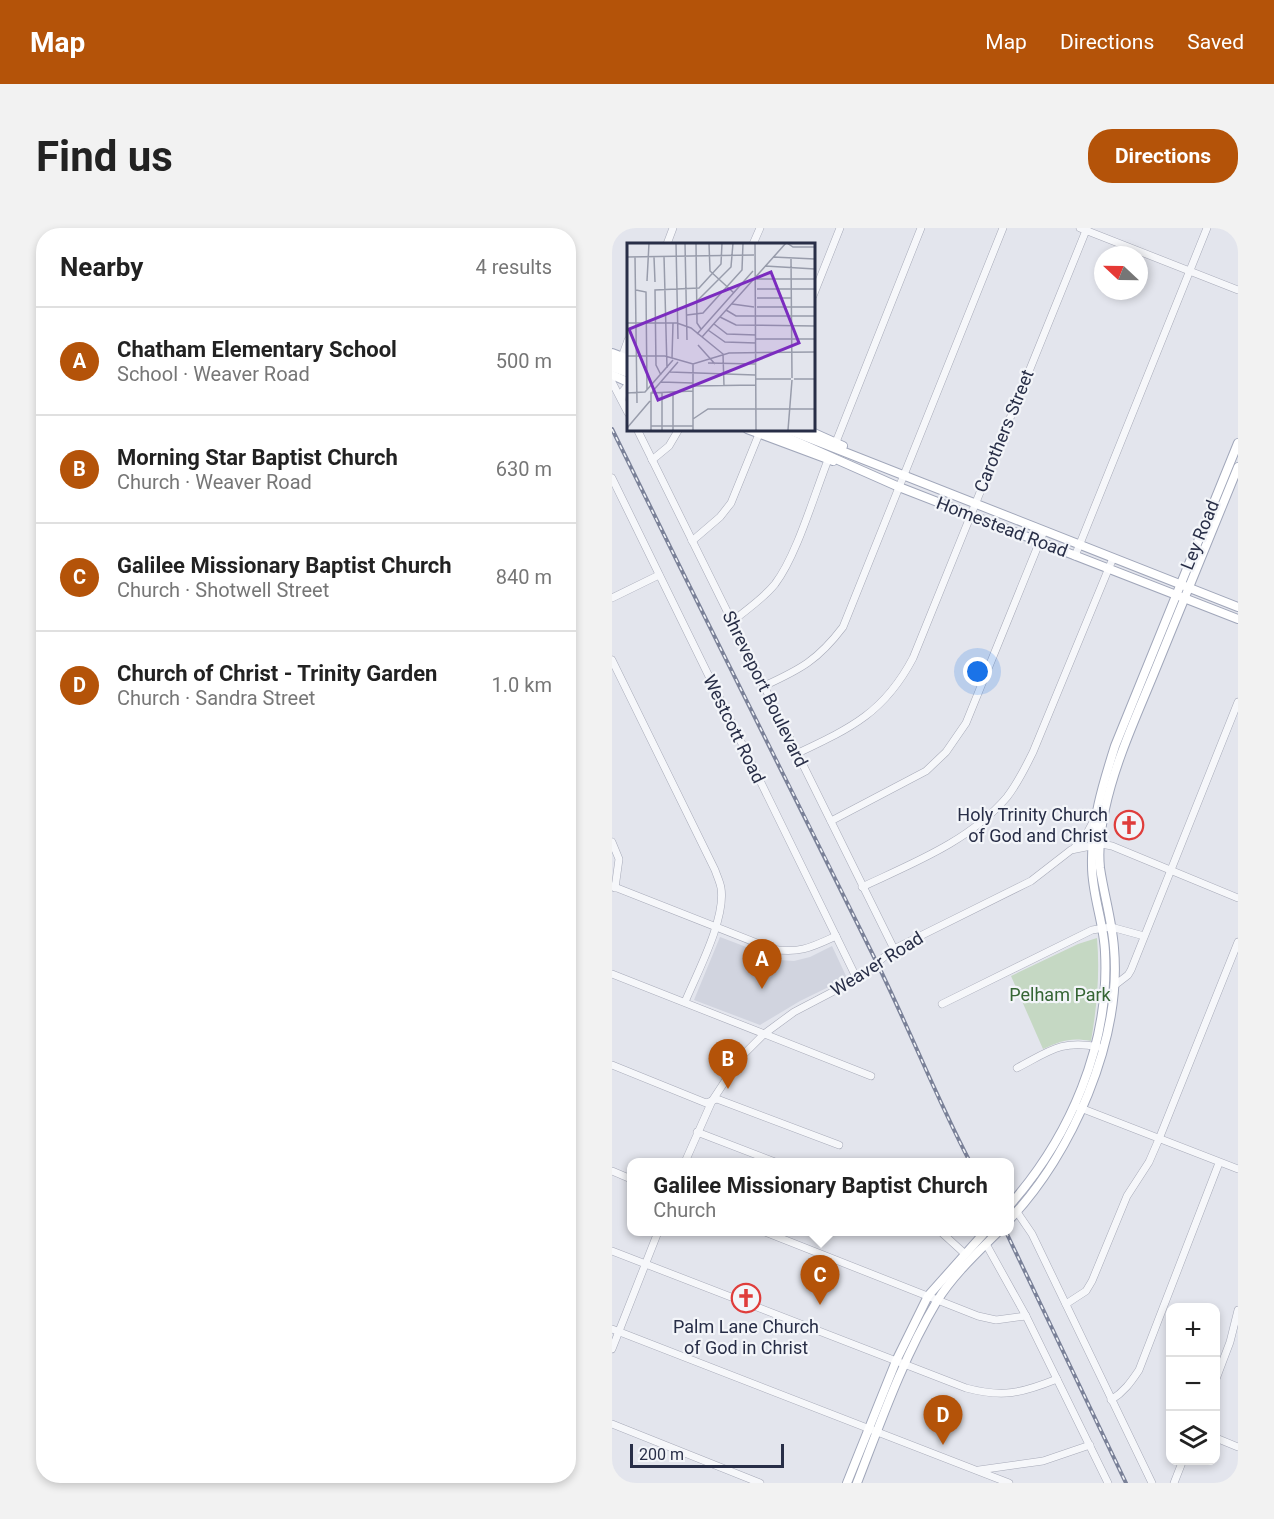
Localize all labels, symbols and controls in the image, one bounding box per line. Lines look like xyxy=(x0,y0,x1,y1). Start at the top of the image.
text: Map xyxy=(30,26,85,59)
text: Map xyxy=(985,30,1027,54)
text: Directions xyxy=(1060,30,1154,54)
text: Saved xyxy=(1187,30,1244,54)
button: Directions xyxy=(1088,129,1238,183)
text: Find us xyxy=(36,132,173,181)
inset map xyxy=(627,243,814,430)
north arrow xyxy=(1094,246,1148,300)
text: Nearby xyxy=(60,252,143,282)
text: 4 results xyxy=(476,255,552,279)
text: Chatham Elementary School xyxy=(117,337,397,362)
text: A xyxy=(73,349,86,373)
text: 500 m xyxy=(496,349,552,373)
text: School · Weaver Road xyxy=(117,362,310,386)
street label: Carothers Street xyxy=(969,366,1038,495)
text: Morning Star Baptist Church xyxy=(117,445,398,470)
text: B xyxy=(73,457,86,481)
text: 630 m xyxy=(496,457,552,481)
text: Church · Weaver Road xyxy=(117,470,312,494)
street label: Homestead Road xyxy=(934,492,1071,561)
street label: Ley Road xyxy=(1176,497,1223,573)
text: Galilee Missionary Baptist Church xyxy=(117,553,452,578)
text: C xyxy=(73,565,86,589)
text: 840 m xyxy=(496,565,552,589)
text: Church · Shotwell Street xyxy=(117,578,329,602)
street label: Shreveport Boulevard xyxy=(719,607,812,770)
your location xyxy=(963,657,992,686)
text: Church of Christ - Trinity Garden xyxy=(117,661,437,686)
street label: Westcott Road xyxy=(699,671,770,786)
text: D xyxy=(73,673,86,697)
text: 1.0 km xyxy=(492,673,552,697)
text: Church · Sandra Street xyxy=(117,686,315,710)
place label: Holy Trinity Church of God and Christ xyxy=(957,804,1108,846)
church icon: Holy Trinity Church of God and Christ xyxy=(1113,809,1145,841)
street label: Weaver Road xyxy=(827,927,927,1000)
pin: A xyxy=(742,940,782,989)
park label: Pelham Park xyxy=(1009,984,1112,1005)
pin: B xyxy=(708,1040,748,1089)
popup xyxy=(627,1158,1014,1236)
text: Galilee Missionary Baptist Church xyxy=(653,1173,988,1198)
text: Church xyxy=(653,1198,716,1222)
pin: C xyxy=(800,1256,840,1305)
church icon: Palm Lane Church of God in Christ xyxy=(730,1282,762,1314)
map controls xyxy=(1166,1303,1220,1465)
button: + xyxy=(1166,1303,1220,1357)
place label: Palm Lane Church of God in Christ xyxy=(673,1316,819,1358)
button: − xyxy=(1166,1357,1220,1411)
pin: D xyxy=(924,1396,962,1445)
button: layers xyxy=(1166,1411,1220,1465)
scale bar xyxy=(630,1441,784,1468)
text: 200 m xyxy=(639,1445,684,1464)

